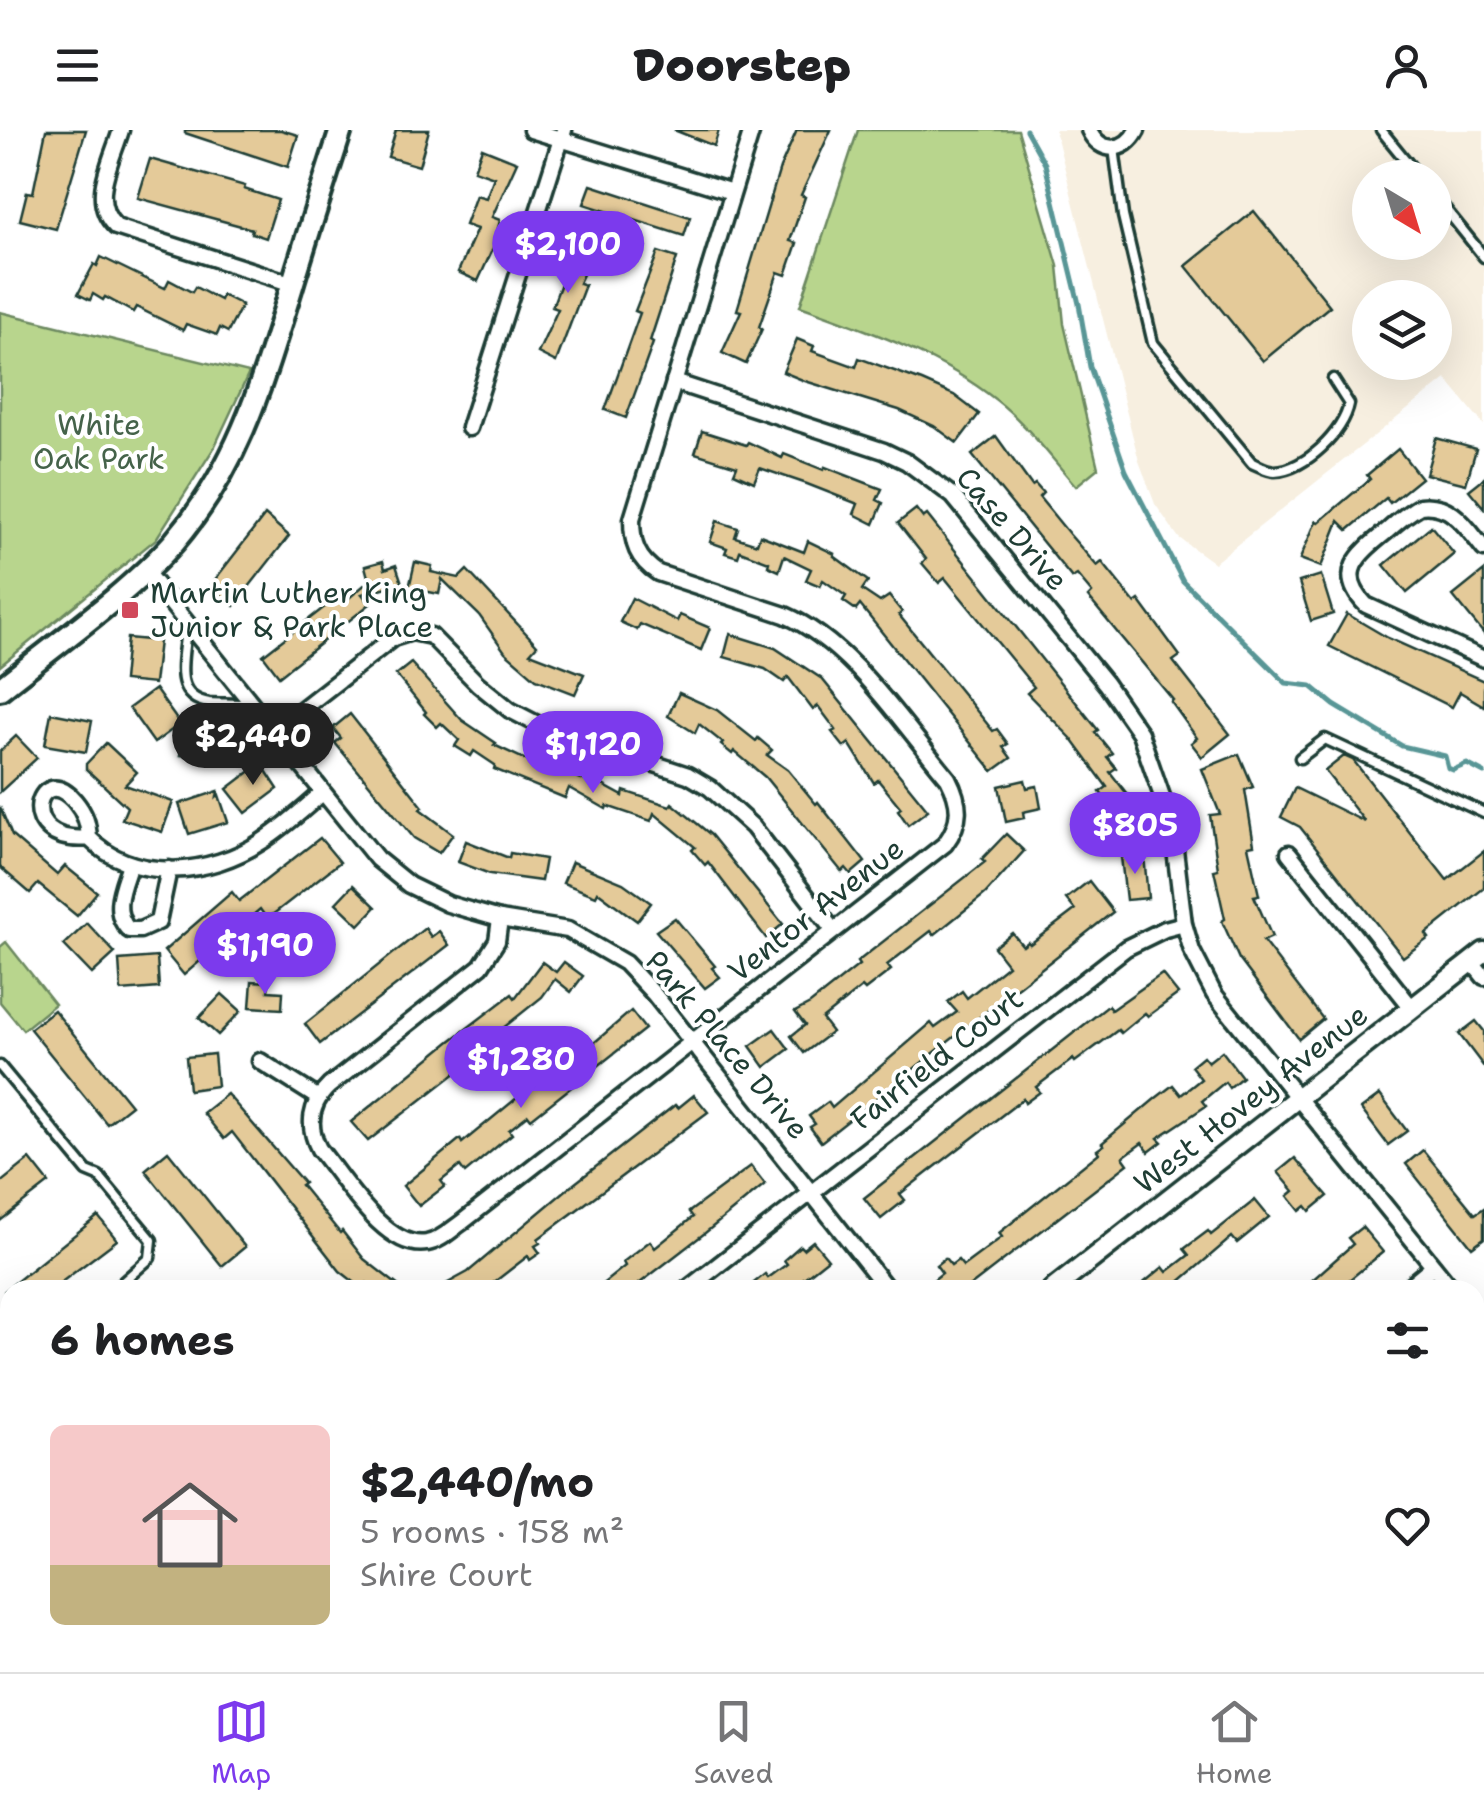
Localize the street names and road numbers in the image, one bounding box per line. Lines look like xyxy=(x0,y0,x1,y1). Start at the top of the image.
street label: Case Drive xyxy=(947,458,1078,599)
street label: Ventor Avenue xyxy=(719,828,912,991)
street label: Park Place Drive xyxy=(636,942,819,1148)
street label: Fairfield Court xyxy=(842,978,1032,1139)
street label: West Hovey Avenue xyxy=(1125,994,1376,1203)

